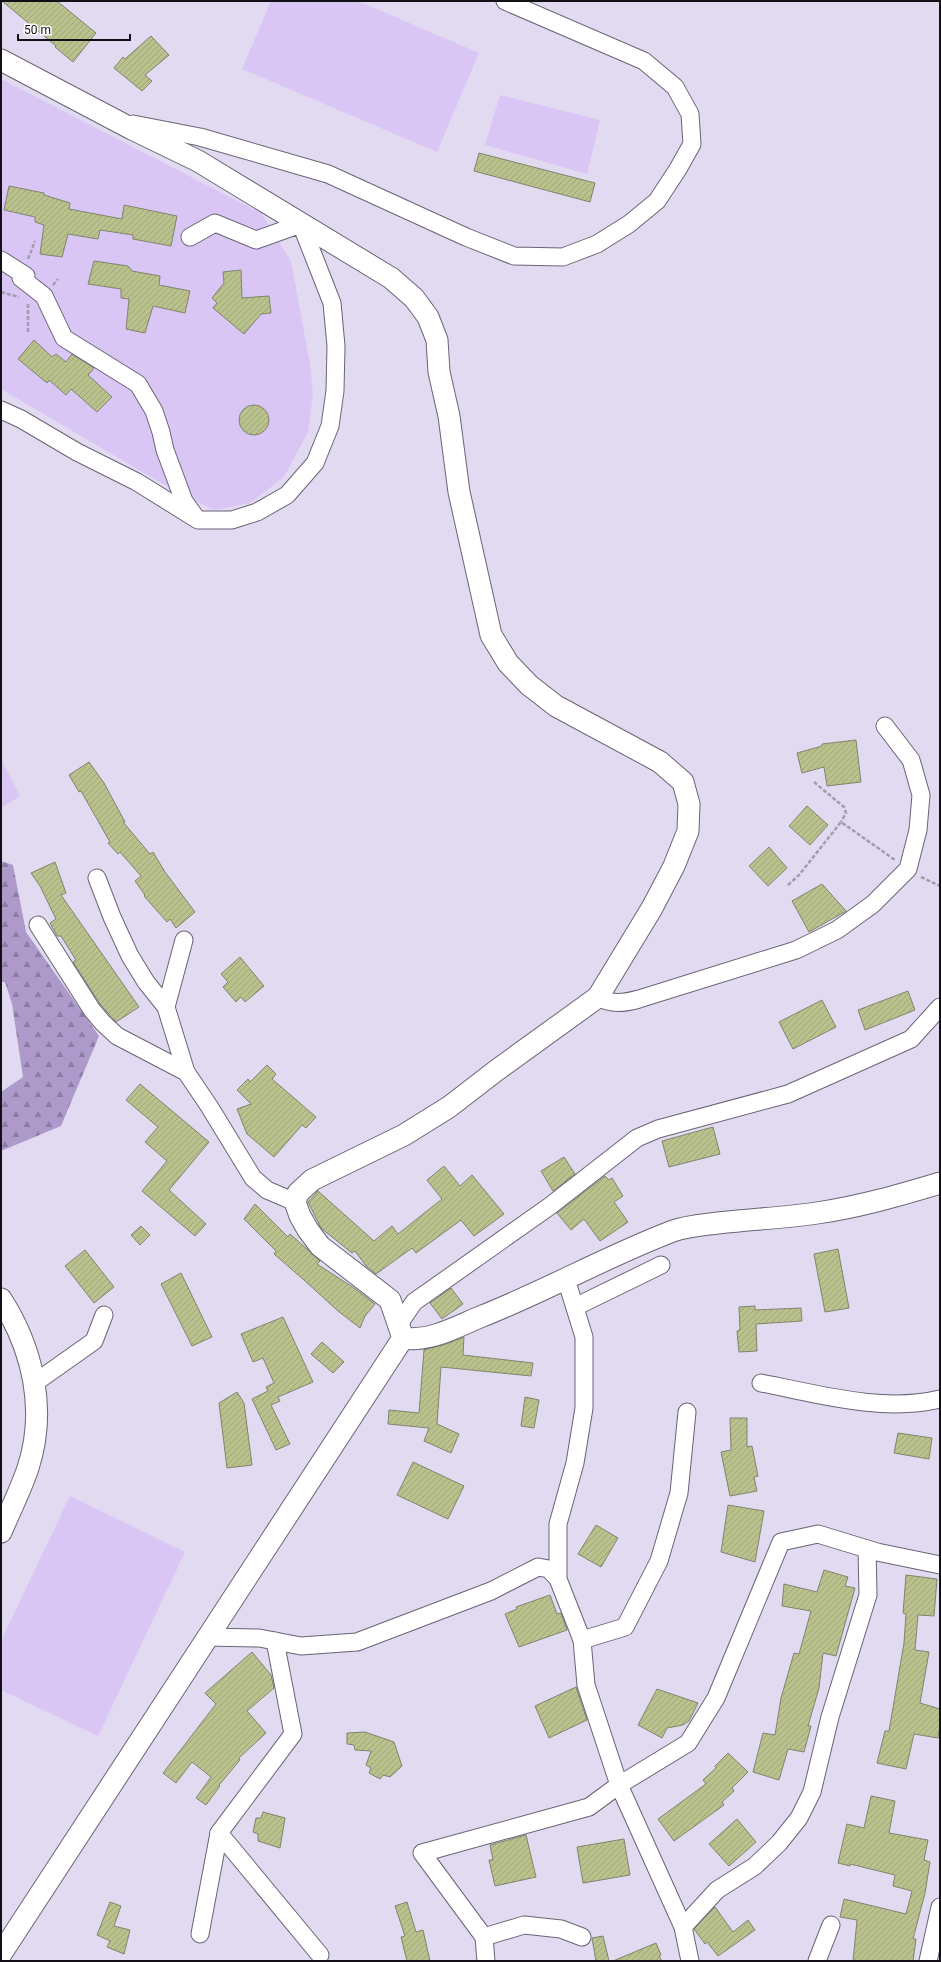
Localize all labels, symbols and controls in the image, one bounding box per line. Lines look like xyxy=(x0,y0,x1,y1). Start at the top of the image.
scale bar xyxy=(18,16,130,42)
text: 50 m xyxy=(24,23,51,37)

